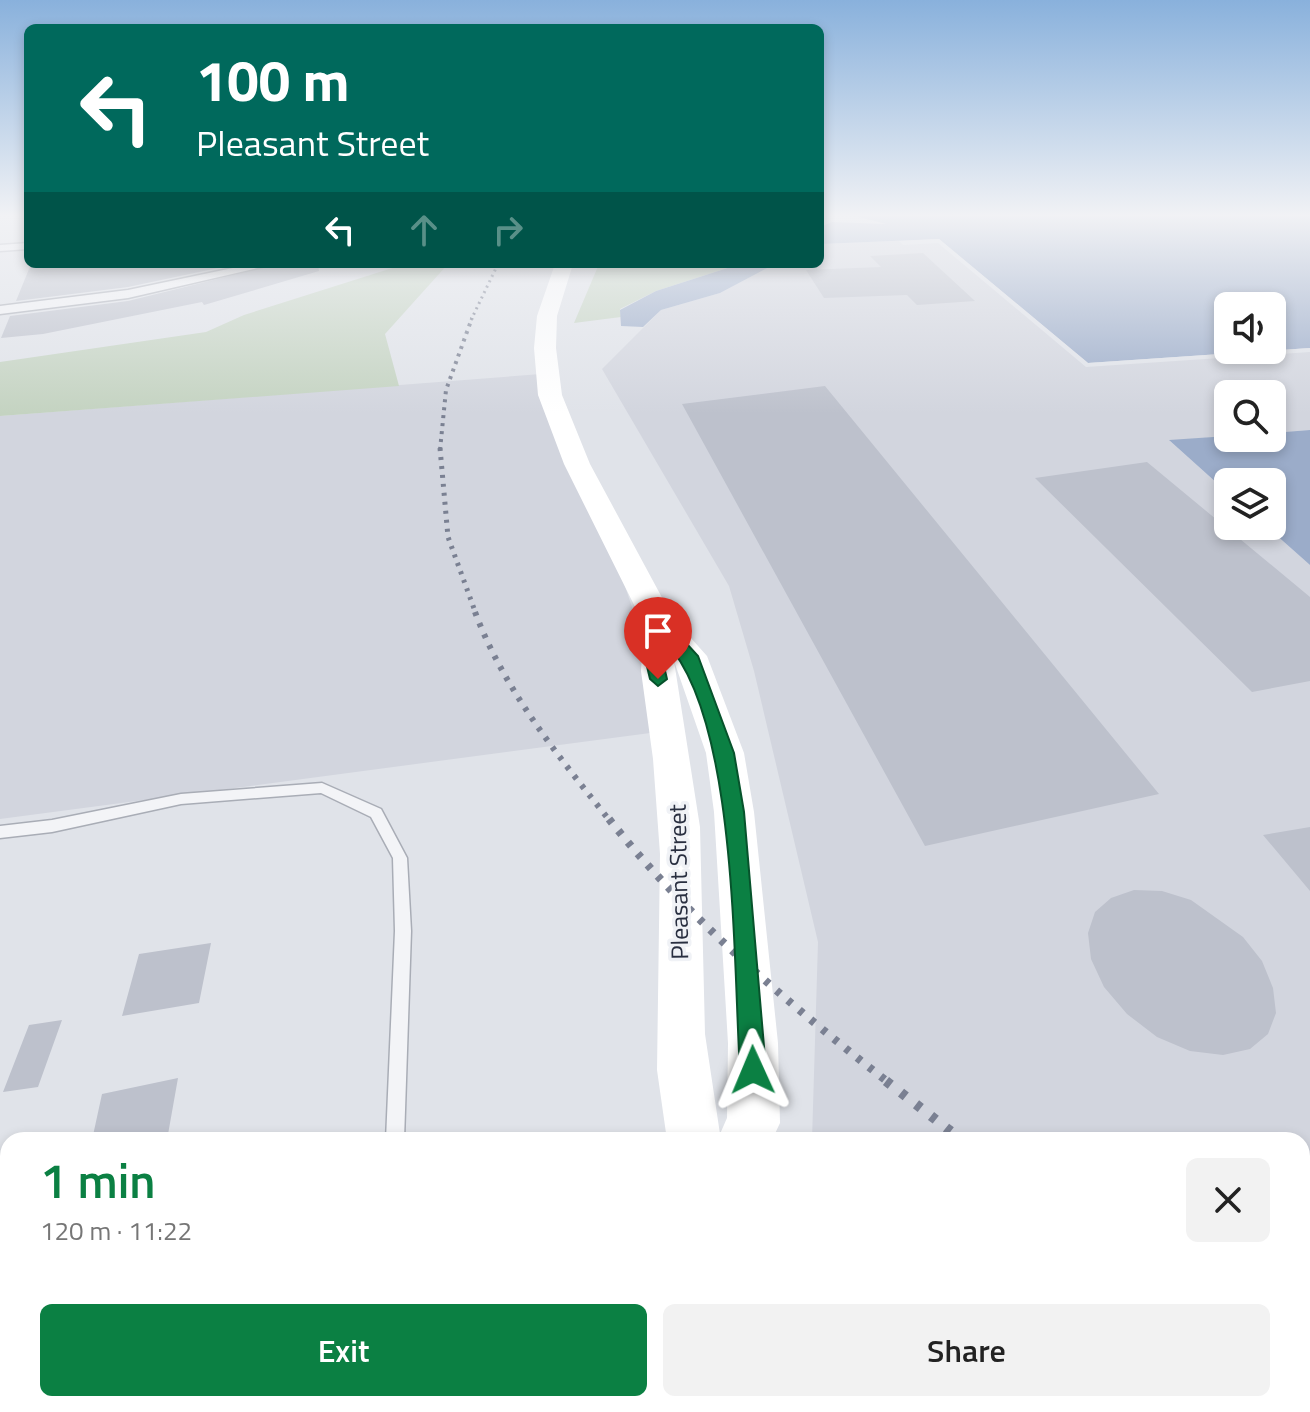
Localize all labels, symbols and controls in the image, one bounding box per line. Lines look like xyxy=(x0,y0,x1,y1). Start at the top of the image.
text: 100 m xyxy=(196,38,349,123)
icon: left xyxy=(64,56,168,160)
text: Pleasant Street xyxy=(196,115,429,170)
icon: left xyxy=(318,208,362,252)
icon: ahead xyxy=(402,208,446,252)
icon: right xyxy=(486,208,530,252)
map controls xyxy=(1214,292,1286,540)
button: sound xyxy=(1214,292,1286,364)
button: search xyxy=(1214,380,1286,452)
button: layers xyxy=(1214,468,1286,540)
pin xyxy=(624,597,692,679)
icon: arrive xyxy=(636,609,680,653)
street label: Pleasant Street xyxy=(659,803,697,960)
position arrow xyxy=(711,1028,795,1112)
text: 1 min xyxy=(40,1144,155,1217)
button: close xyxy=(1186,1158,1270,1242)
text: 120 m · 11:22 xyxy=(40,1211,192,1250)
button: Exit xyxy=(40,1304,647,1396)
button: Share xyxy=(663,1304,1270,1396)

